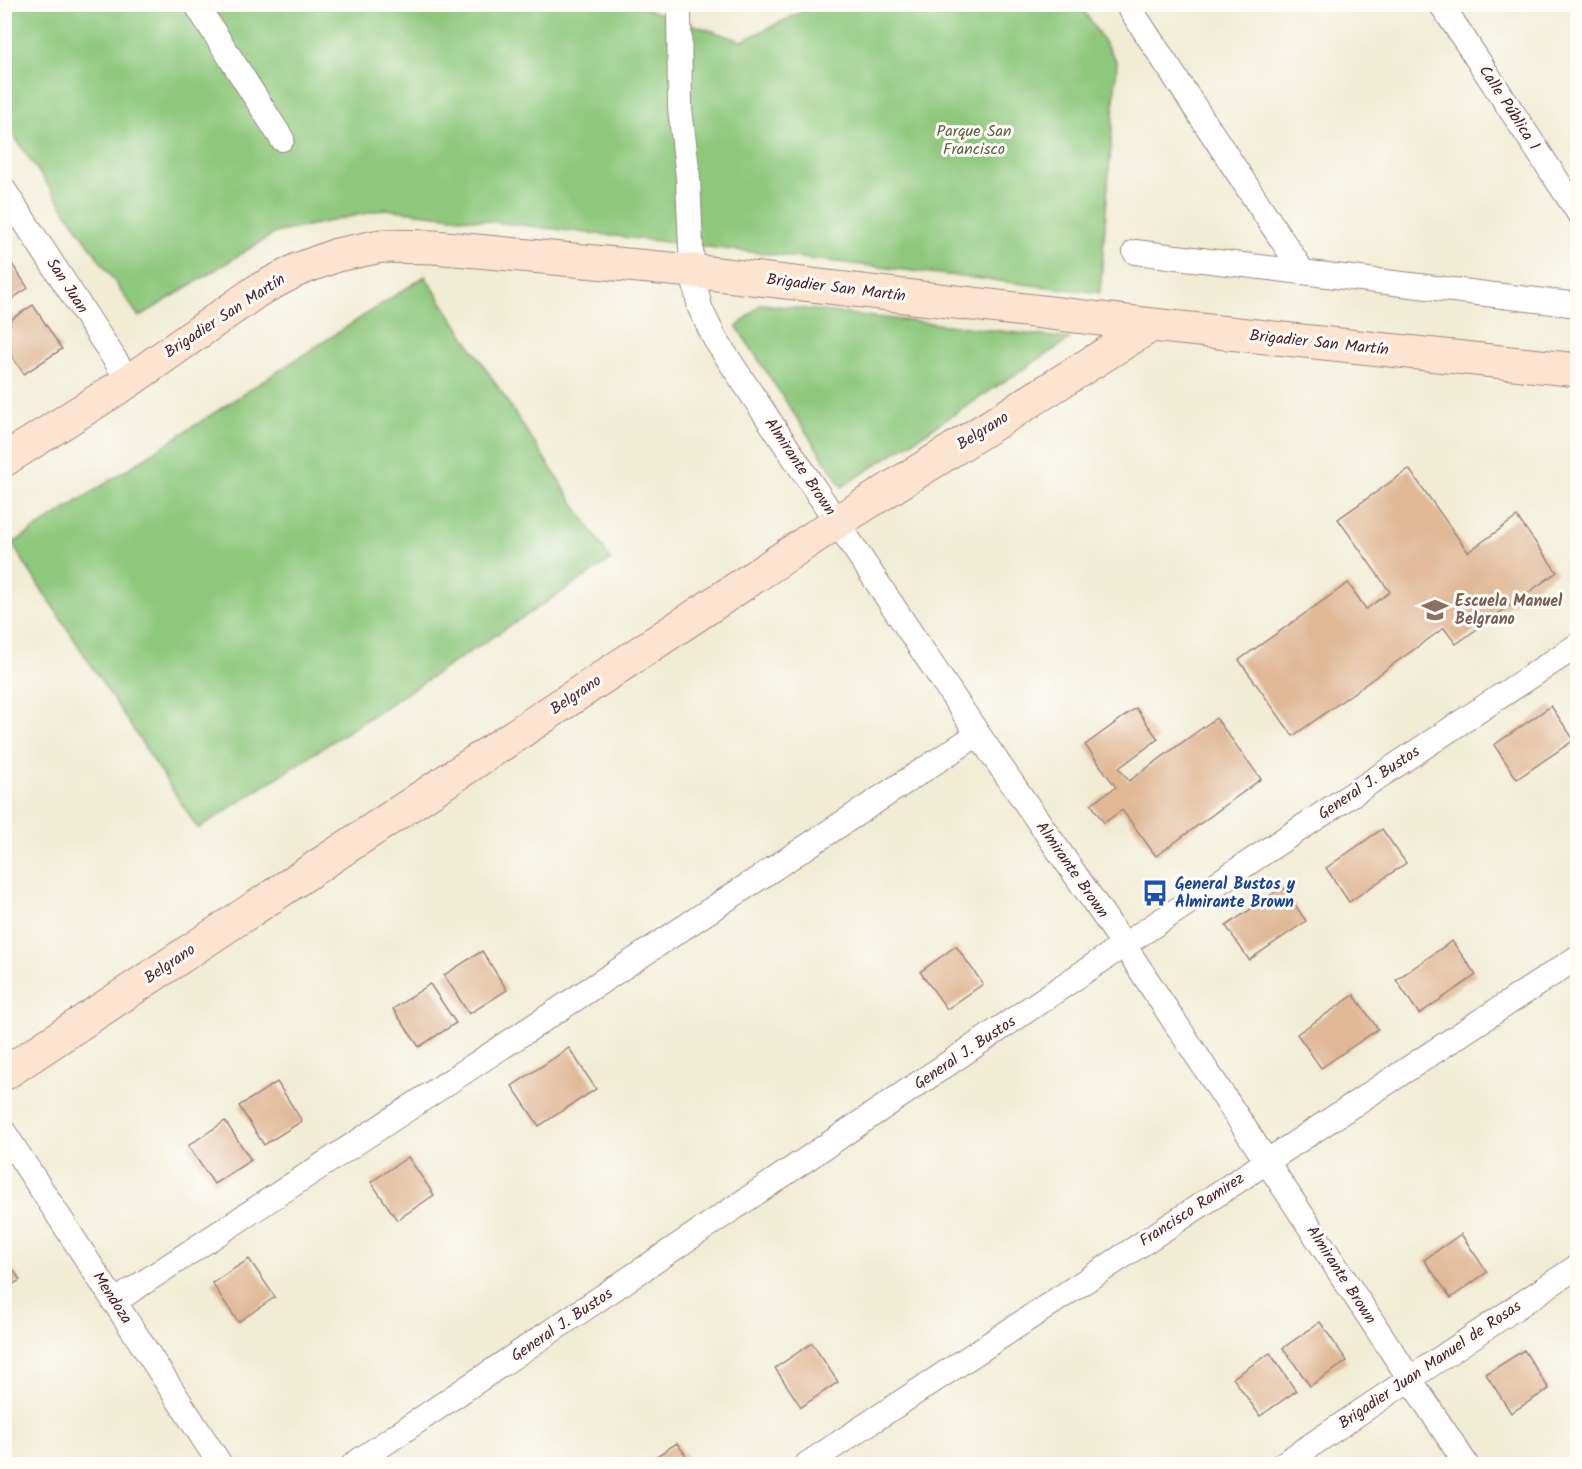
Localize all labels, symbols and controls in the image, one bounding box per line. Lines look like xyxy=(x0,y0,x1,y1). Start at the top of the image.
street label: Calle Pública 1 xyxy=(1472,60,1546,156)
park label: Parque San Francisco xyxy=(937,119,1011,162)
street label: San Juan xyxy=(40,253,94,319)
street label: Brigadier San Martín xyxy=(159,267,291,365)
street label: Brigadier San Martín xyxy=(765,267,907,309)
street label: Brigadier San Martín xyxy=(1248,323,1390,363)
street label: Belgrano xyxy=(952,405,1014,457)
street label: Almirante Brown xyxy=(758,413,842,521)
place label: Escuela Manuel Belgrano xyxy=(1455,589,1563,632)
school or university icon: Escuela Manuel Belgrano xyxy=(1420,595,1450,625)
street label: Belgrano xyxy=(545,669,607,721)
street label: General J. Bustos xyxy=(1313,739,1425,826)
street label: Almirante Brown xyxy=(1029,816,1115,924)
place label: General Bustos y Almirante Brown xyxy=(1175,872,1296,915)
bus stop icon: General Bustos y Almirante Brown xyxy=(1140,878,1170,908)
street label: Belgrano xyxy=(139,938,201,990)
street label: General J. Bustos xyxy=(909,1009,1021,1096)
street label: Francisco Ramirez xyxy=(1134,1167,1250,1253)
street label: Almirante Brown xyxy=(1300,1221,1382,1329)
street label: Mendoza xyxy=(86,1267,138,1329)
street label: General J. Bustos xyxy=(506,1281,618,1368)
street label: Brigadier Juan Manuel de Rosas xyxy=(1333,1294,1527,1436)

